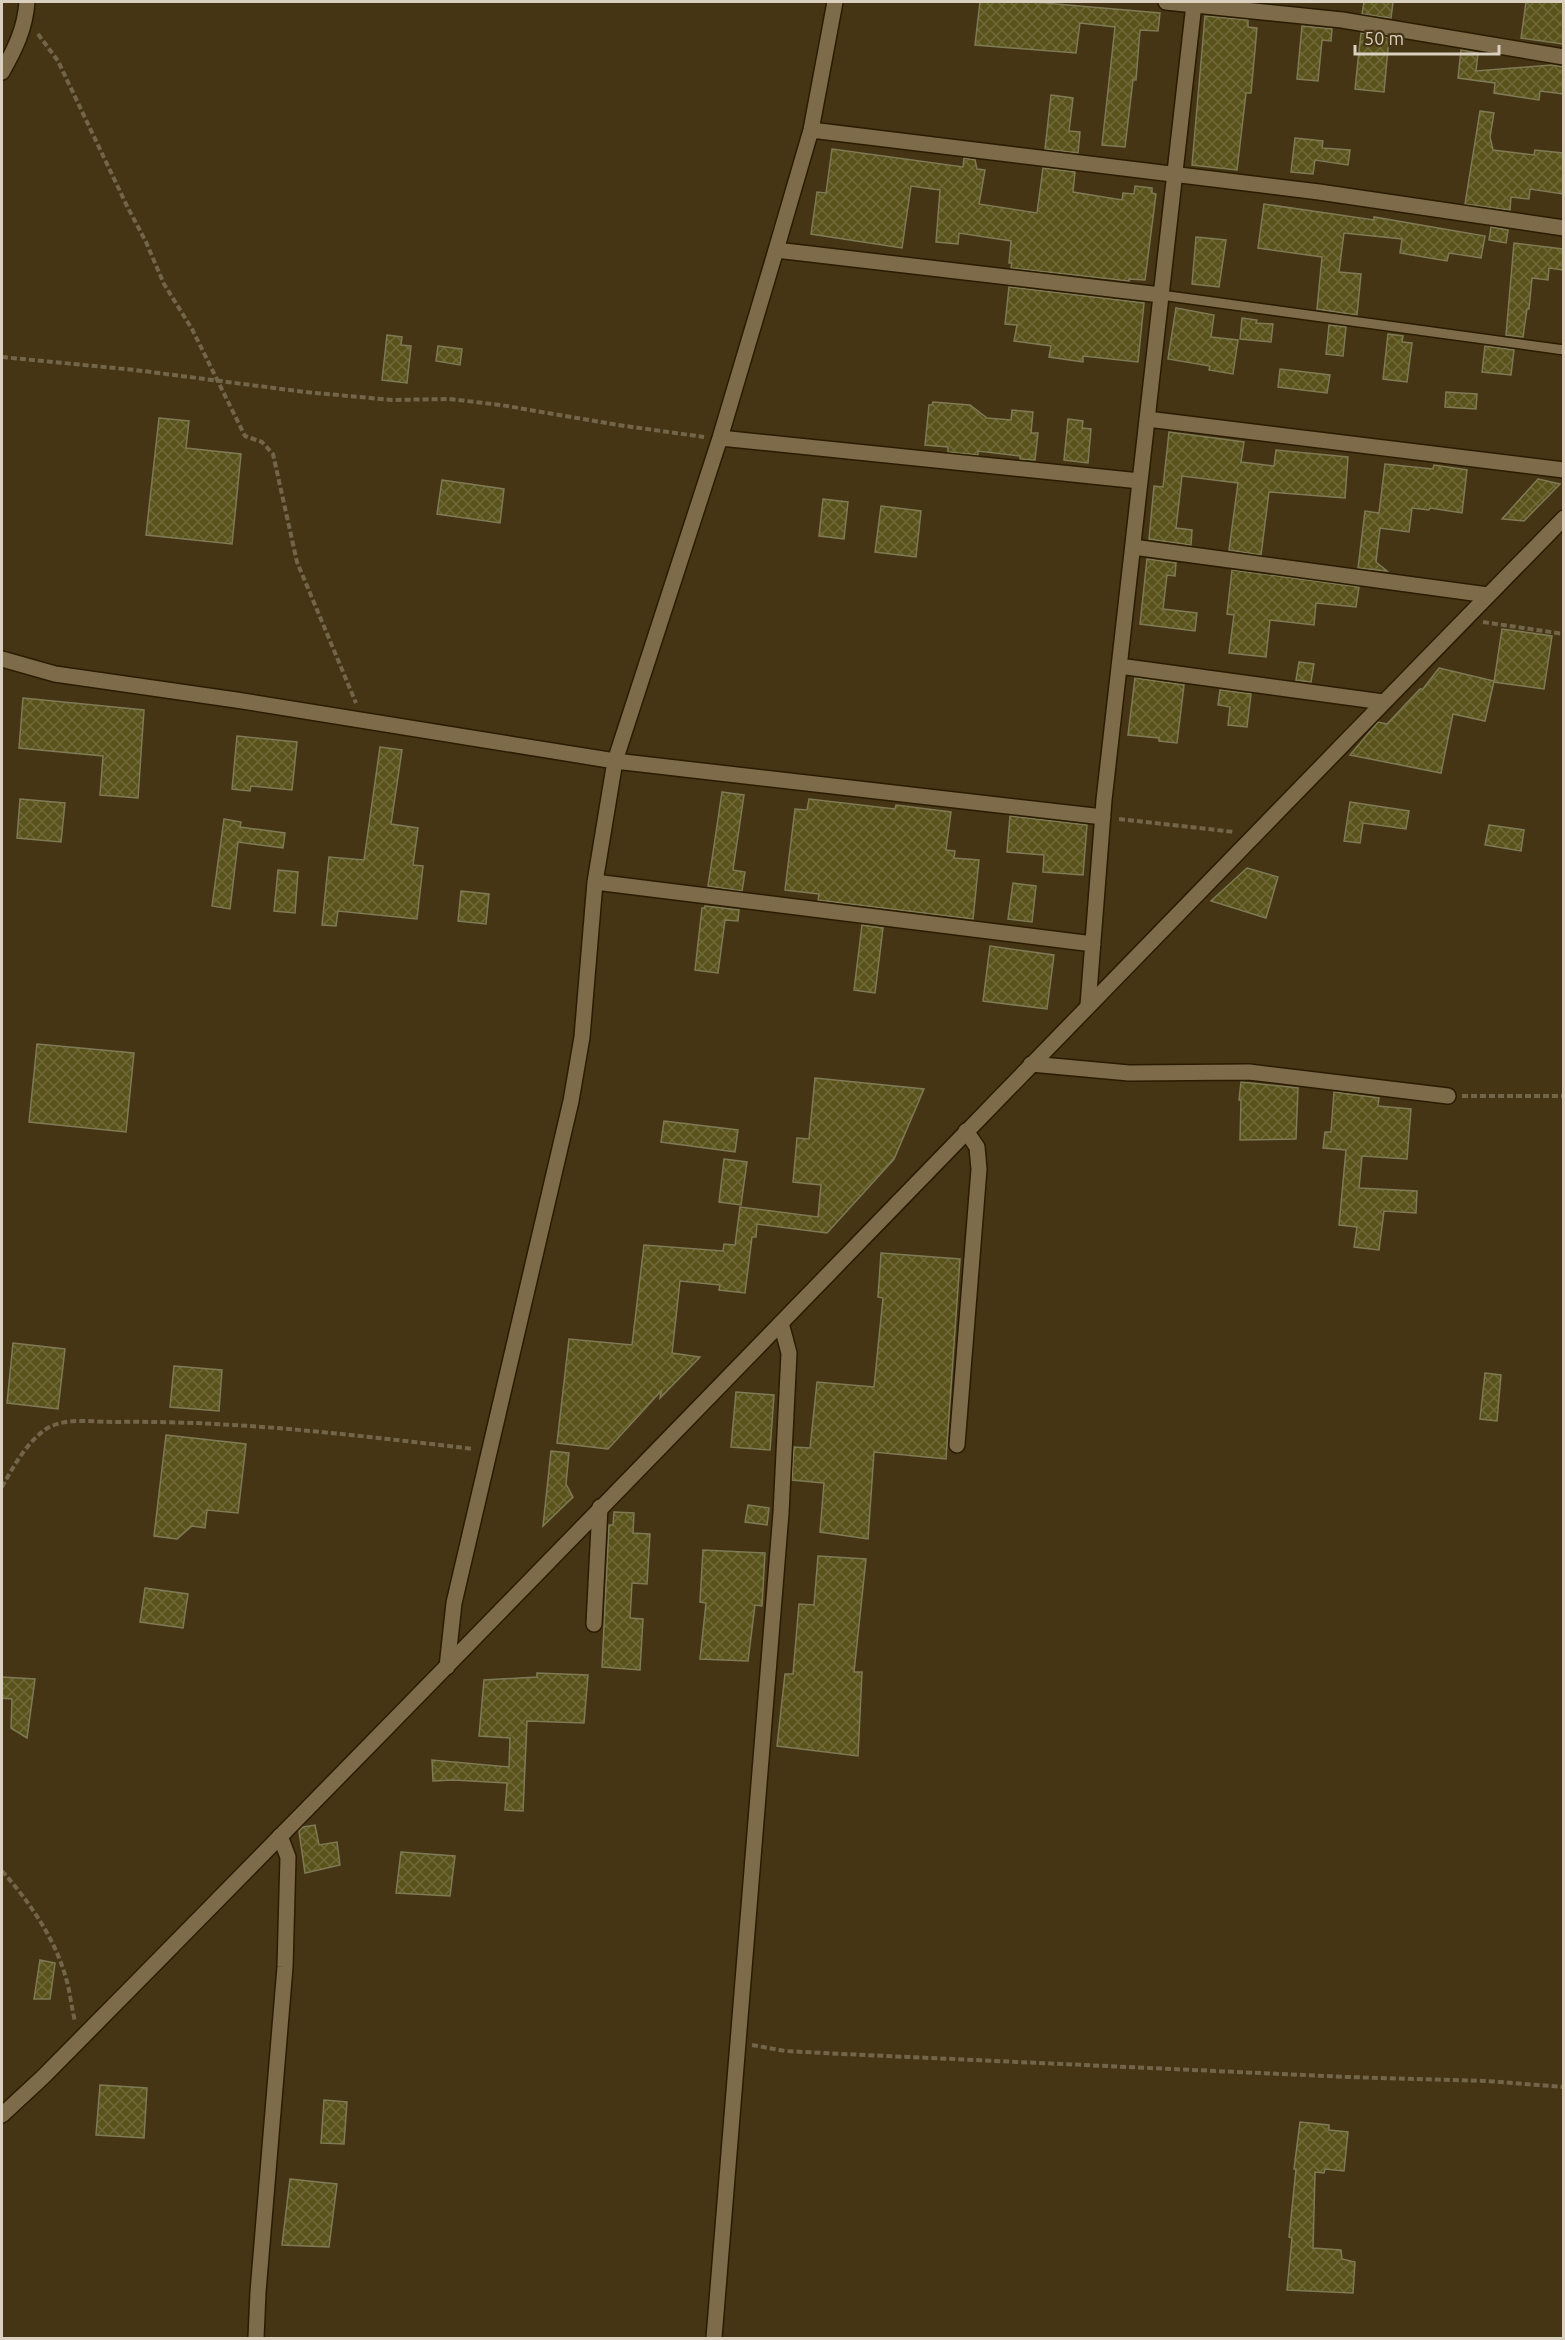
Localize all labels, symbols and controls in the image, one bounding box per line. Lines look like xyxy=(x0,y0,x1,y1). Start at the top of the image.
scale bar xyxy=(1355,18,1499,56)
text: 50 m xyxy=(1364,28,1404,48)

